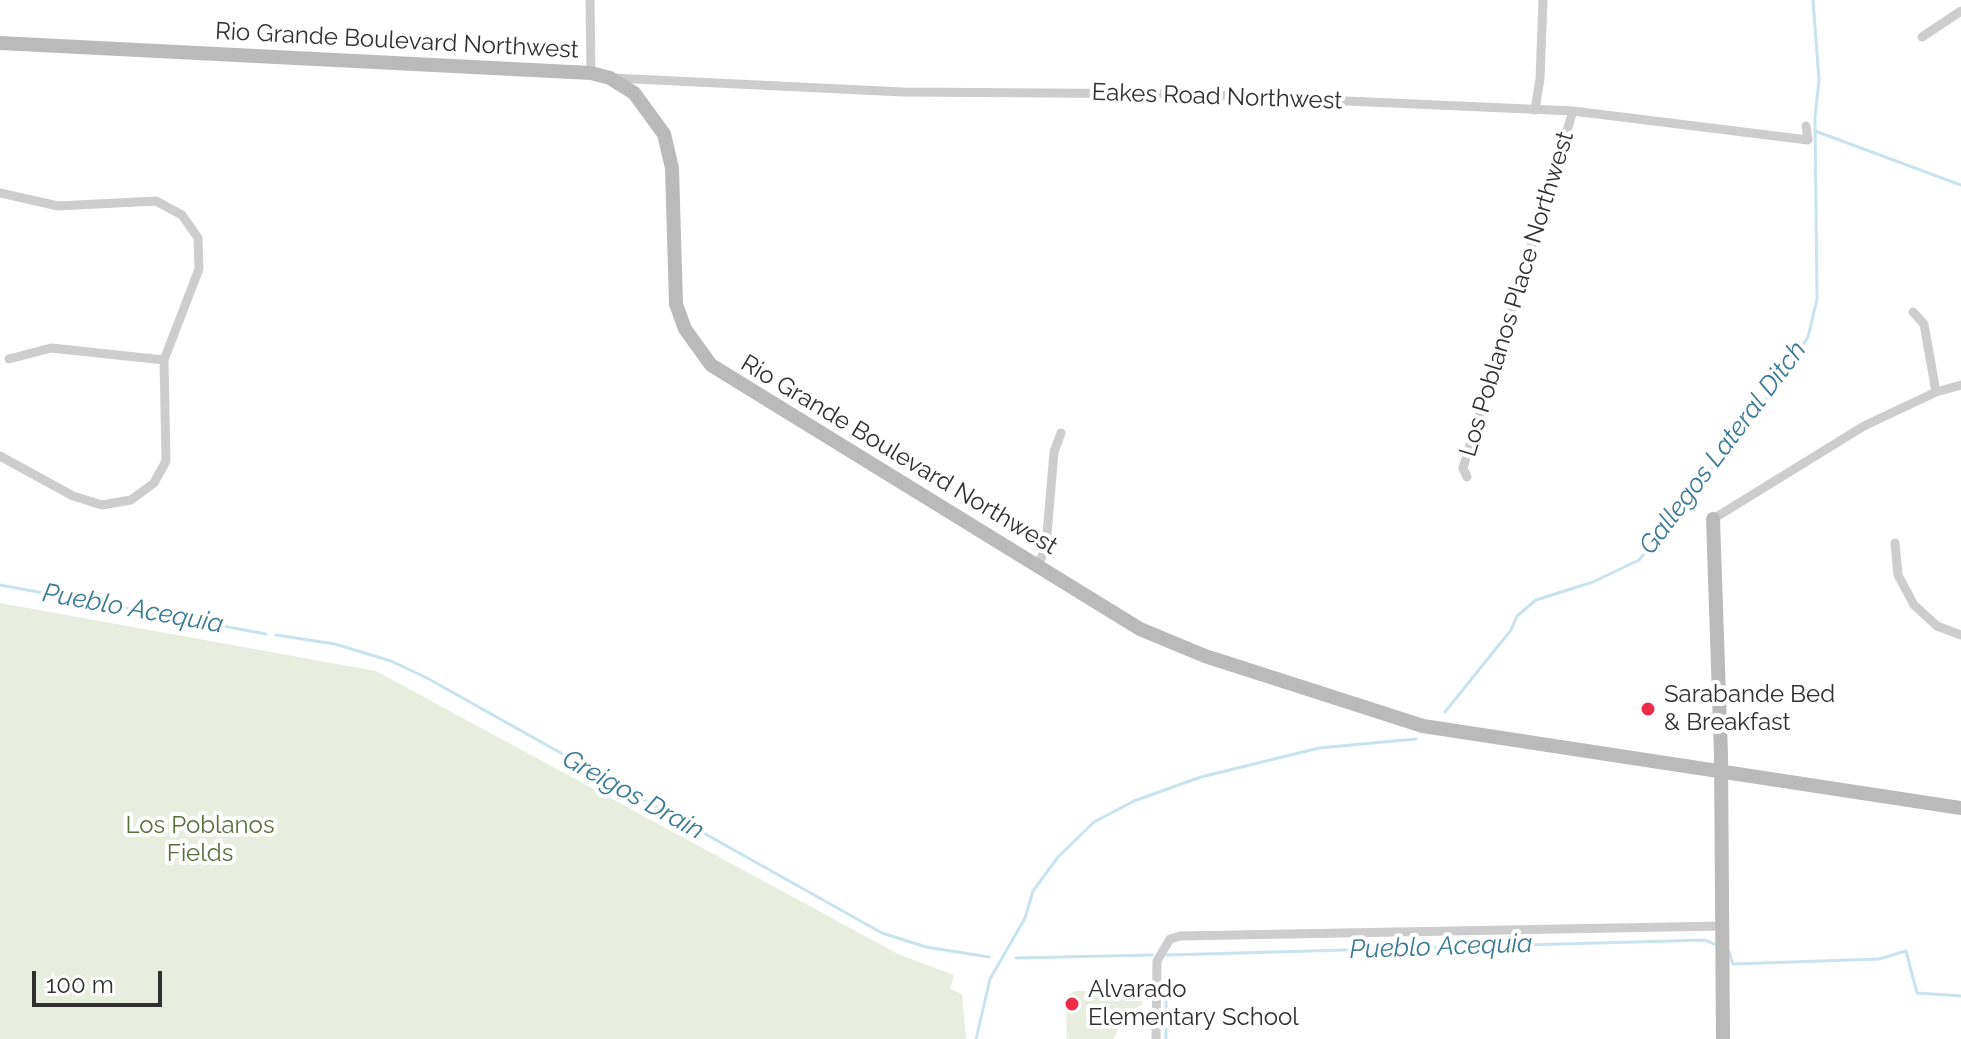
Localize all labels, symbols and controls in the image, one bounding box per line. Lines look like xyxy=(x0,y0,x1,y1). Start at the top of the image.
street label: Rio Grande Boulevard Northwest xyxy=(214,17,580,65)
street label: Eakes Road Northwest xyxy=(1091,78,1343,116)
street label: Los Poblanos Place Northwest xyxy=(1454,128,1580,460)
water label: Gallegos Lateral Ditch xyxy=(1633,335,1813,561)
street label: Rio Grande Boulevard Northwest xyxy=(736,349,1062,561)
water label: Pueblo Acequia xyxy=(40,578,226,640)
place label: Sarabande Bed & Breakfast xyxy=(1664,681,1835,737)
marker: Sarabande Bed & Breakfast xyxy=(1639,700,1657,718)
water label: Greigos Drain xyxy=(557,743,709,847)
park label: Los Poblanos Fields xyxy=(126,812,274,868)
water label: Pueblo Acequia xyxy=(1349,928,1533,966)
scale bar xyxy=(36,955,166,1005)
text: 100 m xyxy=(46,970,114,999)
place label: Alvarado Elementary School xyxy=(1088,976,1299,1032)
marker: Alvarado Elementary School xyxy=(1063,995,1081,1013)

